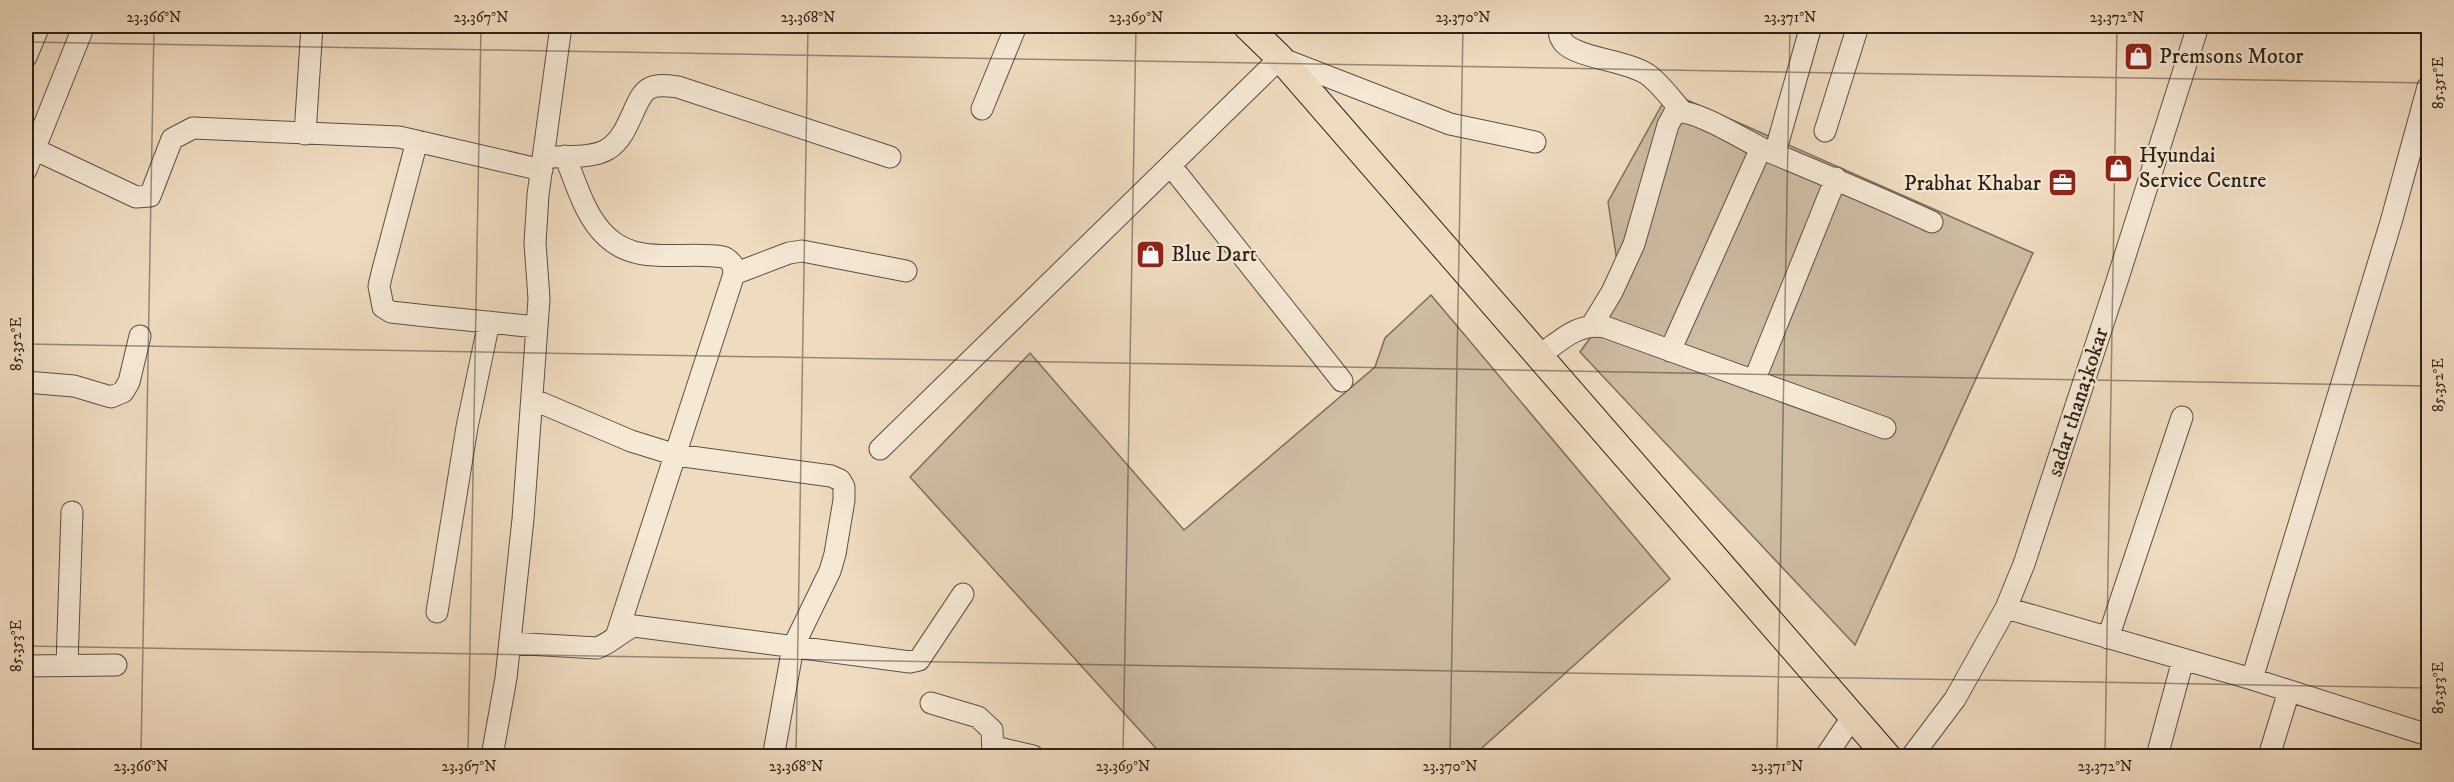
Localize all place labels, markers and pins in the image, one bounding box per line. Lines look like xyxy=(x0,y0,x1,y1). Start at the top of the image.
shop icon: Premsons Motor xyxy=(2122,40,2154,72)
place label: Premsons Motor xyxy=(2159,43,2304,70)
place label: Hyundai Service Centre xyxy=(2139,142,2266,194)
shop icon: Hyundai Service Centre xyxy=(2102,152,2134,184)
office icon: Prabhat Khabar xyxy=(2046,167,2078,199)
place label: Prabhat Khabar xyxy=(1904,170,2042,197)
shop icon: Blue Dart xyxy=(1134,238,1166,270)
place label: Blue Dart xyxy=(1171,241,1257,268)

